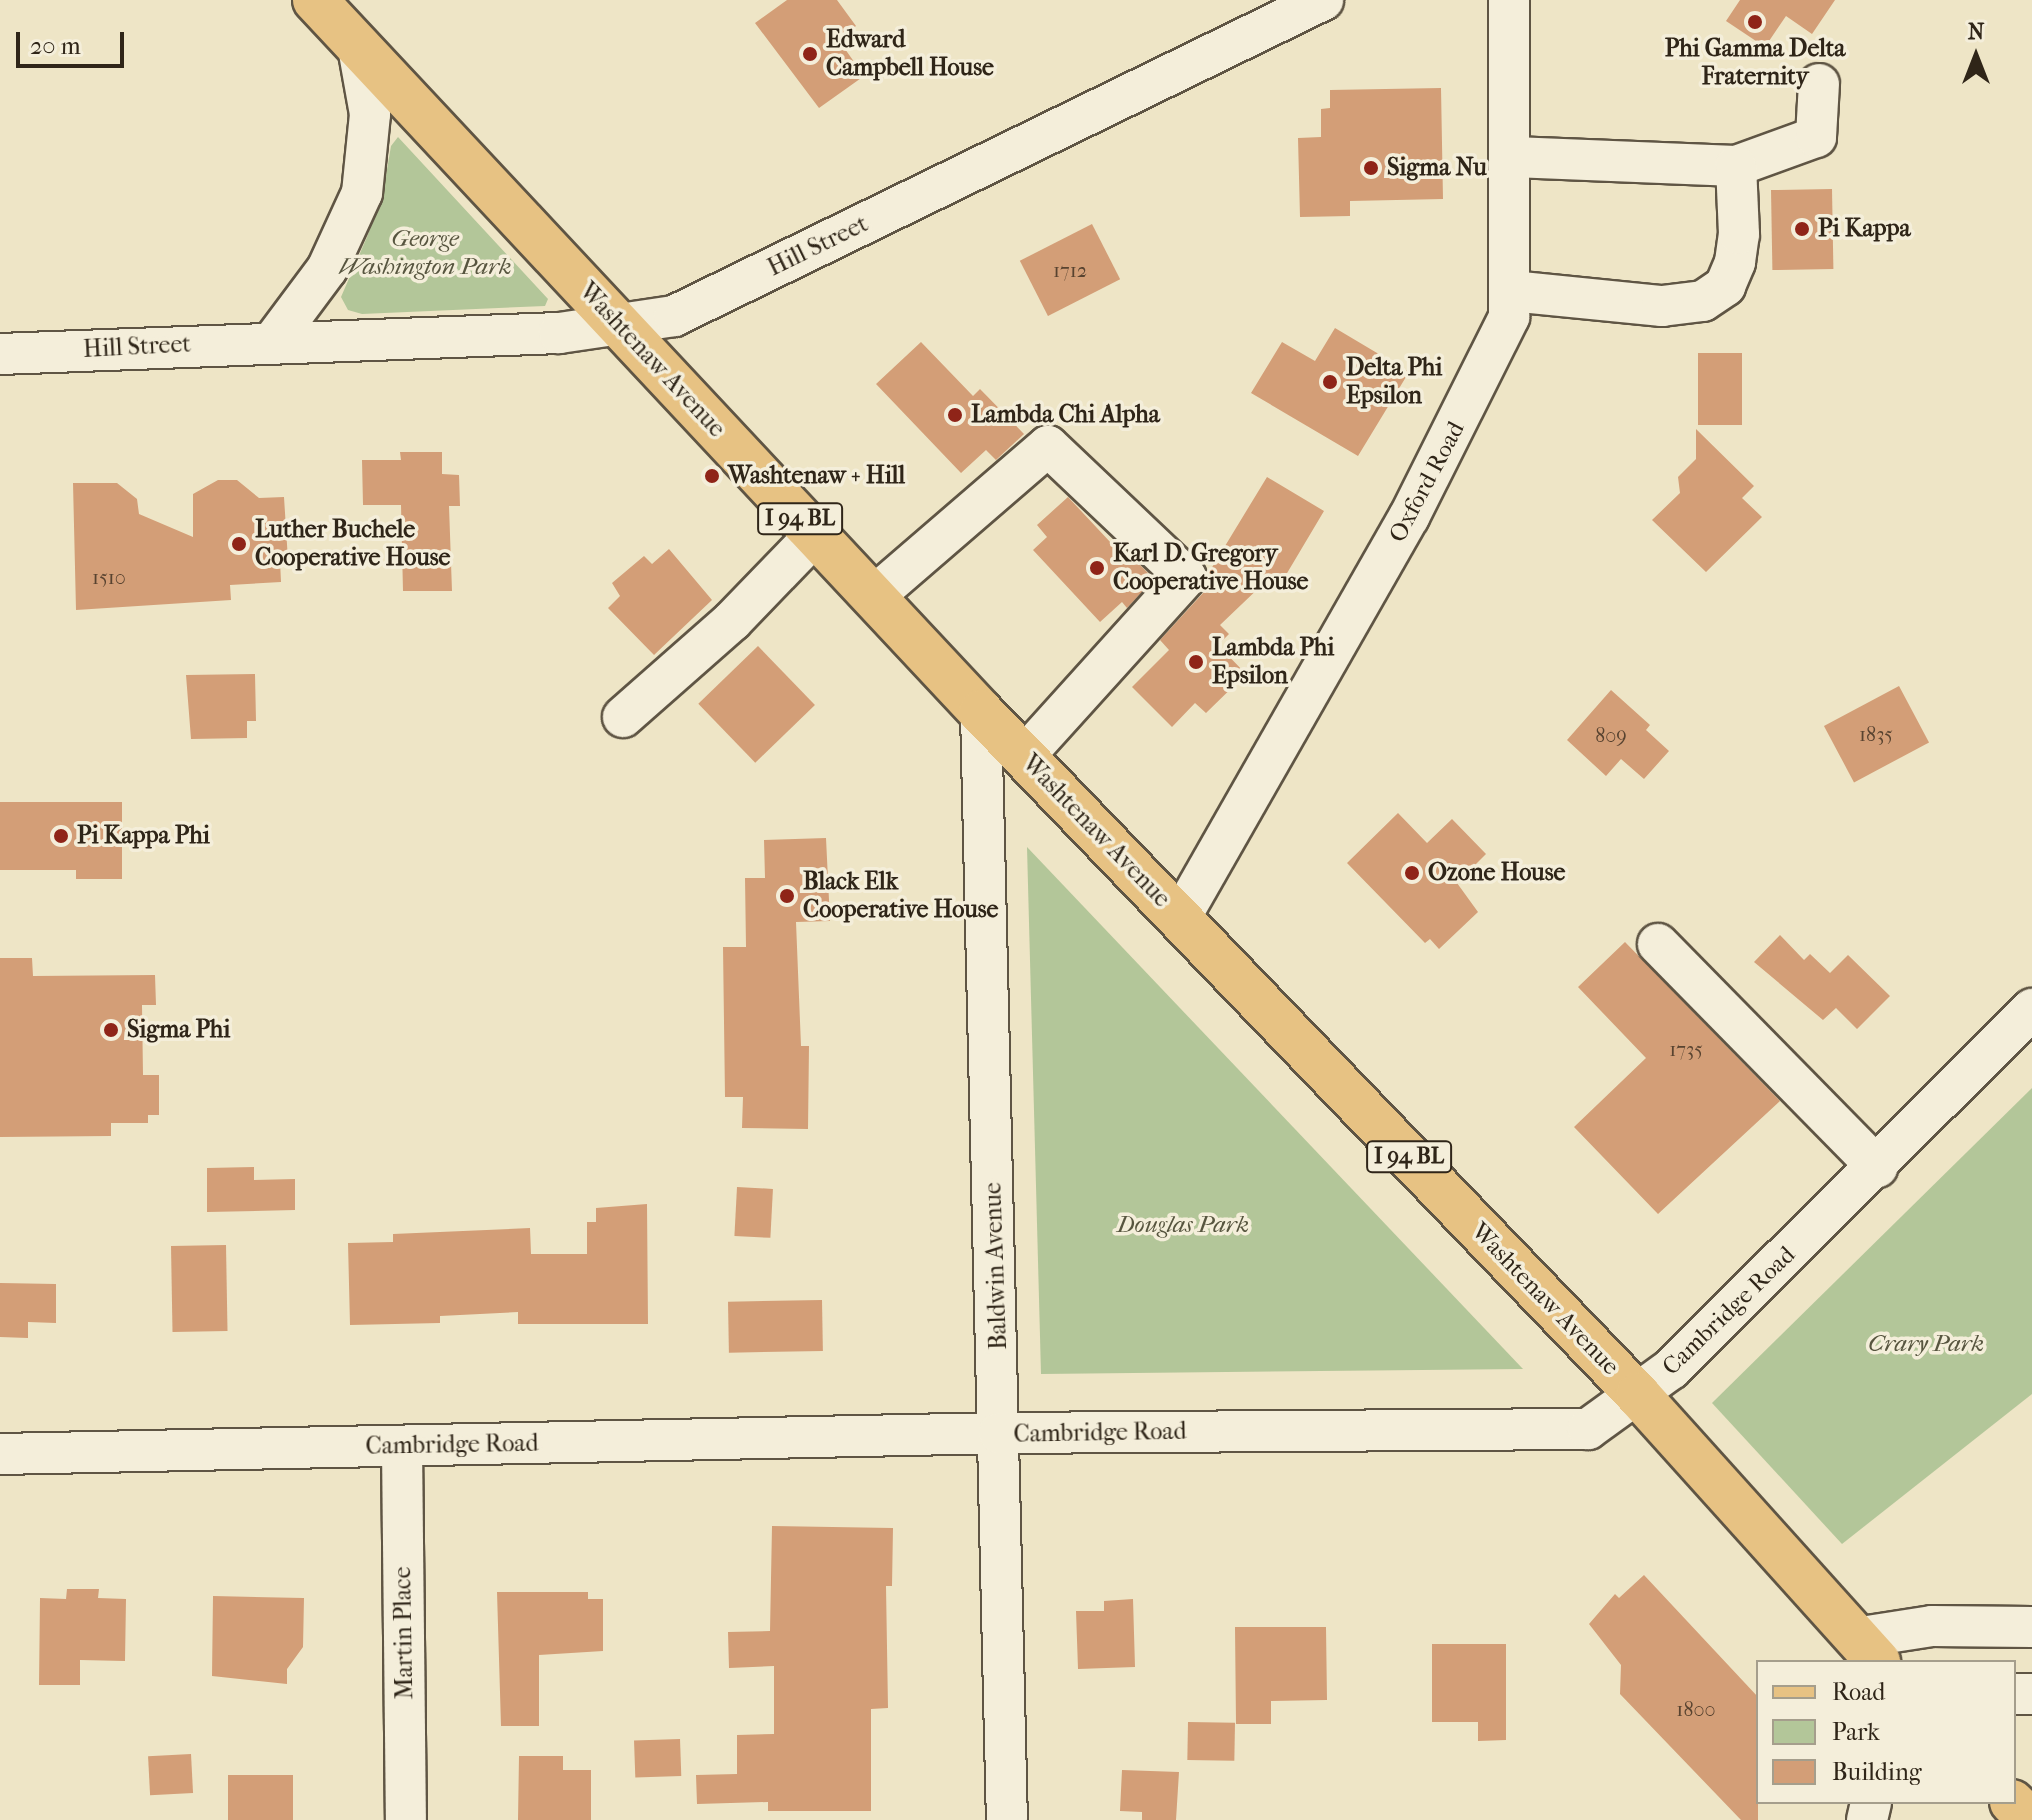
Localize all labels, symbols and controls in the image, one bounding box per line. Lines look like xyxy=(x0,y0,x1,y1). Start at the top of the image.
marker: Phi Gamma Delta Fraternity xyxy=(1746,13,1764,31)
scale bar xyxy=(20,16,128,66)
north arrow xyxy=(1936,16,2016,96)
text: N xyxy=(1968,19,1984,45)
place label: Edward Campbell House xyxy=(826,26,994,82)
text: 20 m xyxy=(30,32,81,60)
place label: Phi Gamma Delta Fraternity xyxy=(1665,35,1845,91)
marker: Edward Campbell House xyxy=(801,45,819,63)
place label: Sigma Nu xyxy=(1387,154,1487,182)
marker: Sigma Nu xyxy=(1362,159,1380,177)
street label: Hill Street xyxy=(763,209,873,283)
place label: Pi Kappa xyxy=(1818,215,1911,243)
marker: Pi Kappa xyxy=(1793,220,1811,238)
park label: George Washington Park xyxy=(339,225,511,281)
house number: 1712 xyxy=(1053,258,1087,282)
street label: Washtenaw Avenue xyxy=(573,277,731,443)
street label: Hill Street xyxy=(82,330,192,364)
place label: Delta Phi Epsilon xyxy=(1346,354,1442,410)
marker: Delta Phi Epsilon xyxy=(1321,373,1339,391)
place label: Lambda Chi Alpha xyxy=(971,401,1160,429)
marker: Lambda Chi Alpha xyxy=(946,406,964,424)
street label: Oxford Road xyxy=(1383,417,1471,547)
place label: Washtenaw + Hill xyxy=(728,462,905,490)
marker: Washtenaw + Hill xyxy=(703,467,721,485)
road number: I 94 BL xyxy=(756,501,844,537)
place label: Luther Buchele Cooperative House xyxy=(255,516,450,572)
marker: Luther Buchele Cooperative House xyxy=(230,535,248,553)
place label: Karl D. Gregory Cooperative House xyxy=(1113,540,1308,596)
marker: Karl D. Gregory Cooperative House xyxy=(1088,559,1106,577)
house number: 1510 xyxy=(92,565,126,589)
place label: Lambda Phi Epsilon xyxy=(1212,634,1334,690)
marker: Lambda Phi Epsilon xyxy=(1187,653,1205,671)
house number: 1835 xyxy=(1859,722,1893,746)
house number: 809 xyxy=(1595,723,1627,747)
street label: Washtenaw Avenue xyxy=(1016,749,1176,913)
place label: Pi Kappa Phi xyxy=(77,822,210,850)
marker: Pi Kappa Phi xyxy=(52,827,70,845)
place label: Ozone House xyxy=(1428,859,1565,887)
marker: Ozone House xyxy=(1403,864,1421,882)
place label: Black Elk Cooperative House xyxy=(803,868,998,924)
marker: Black Elk Cooperative House xyxy=(778,887,796,905)
place label: Sigma Phi xyxy=(127,1016,230,1044)
marker: Sigma Phi xyxy=(102,1021,120,1039)
house number: 1735 xyxy=(1669,1037,1703,1061)
road number: I 94 BL xyxy=(1365,1139,1453,1175)
street label: Baldwin Avenue xyxy=(979,1182,1013,1350)
park label: Douglas Park xyxy=(1117,1211,1249,1239)
street label: Washtenaw Avenue xyxy=(1465,1217,1625,1381)
street label: Cambridge Road xyxy=(1657,1241,1801,1381)
park label: Crary Park xyxy=(1868,1330,1984,1358)
street label: Cambridge Road xyxy=(1013,1417,1187,1449)
street label: Cambridge Road xyxy=(365,1429,539,1461)
street label: Martin Place xyxy=(388,1566,420,1700)
legend xyxy=(1756,1660,2016,1804)
text: Road xyxy=(1832,1678,1885,1706)
house number: 1800 xyxy=(1676,1697,1716,1721)
text: Park xyxy=(1832,1718,1880,1746)
text: Building xyxy=(1832,1758,1922,1786)

